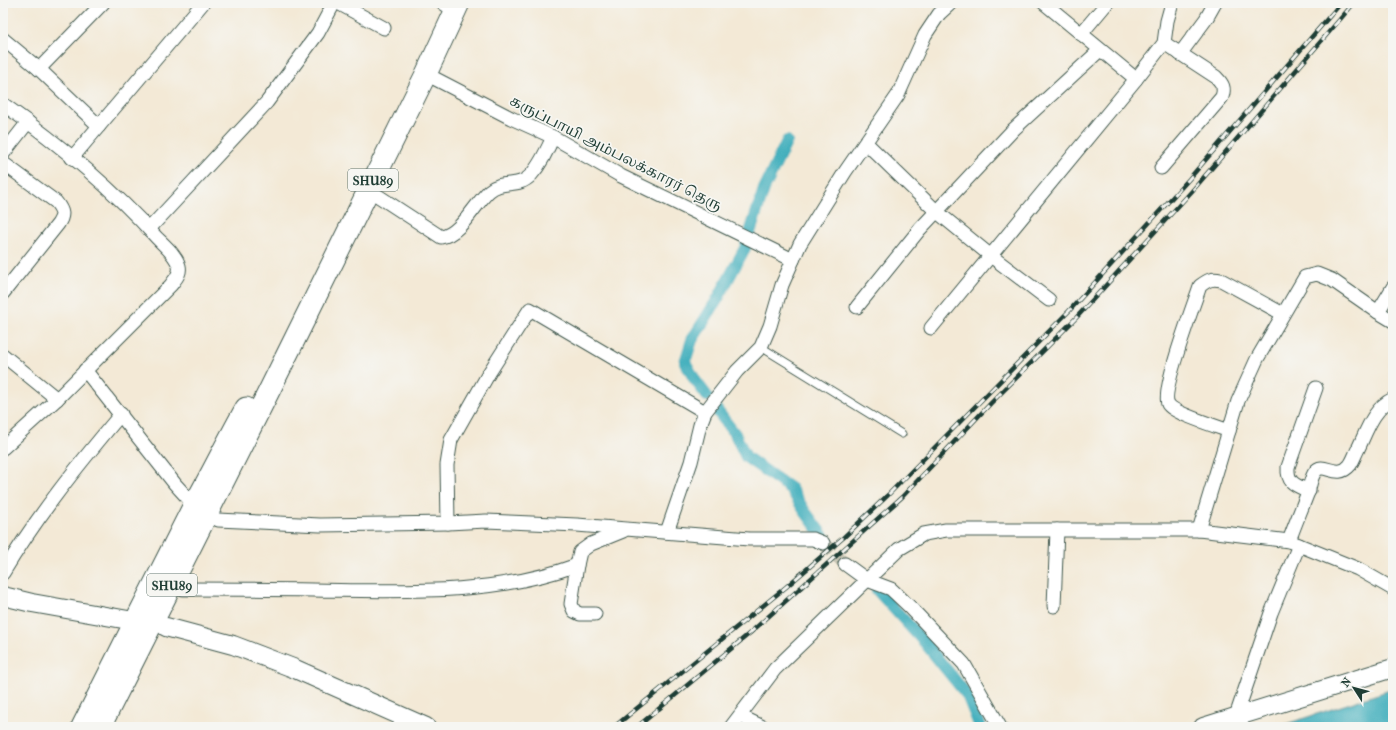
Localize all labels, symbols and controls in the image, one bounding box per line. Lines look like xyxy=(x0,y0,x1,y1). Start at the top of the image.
street label: கருப்பாயி அம்பலக்காரர் தெரு xyxy=(507,92,725,215)
road number: SHU89 xyxy=(348,169,398,191)
road number: SHU89 xyxy=(147,574,197,596)
north arrow xyxy=(1334,668,1374,708)
text: N xyxy=(1339,675,1354,690)

